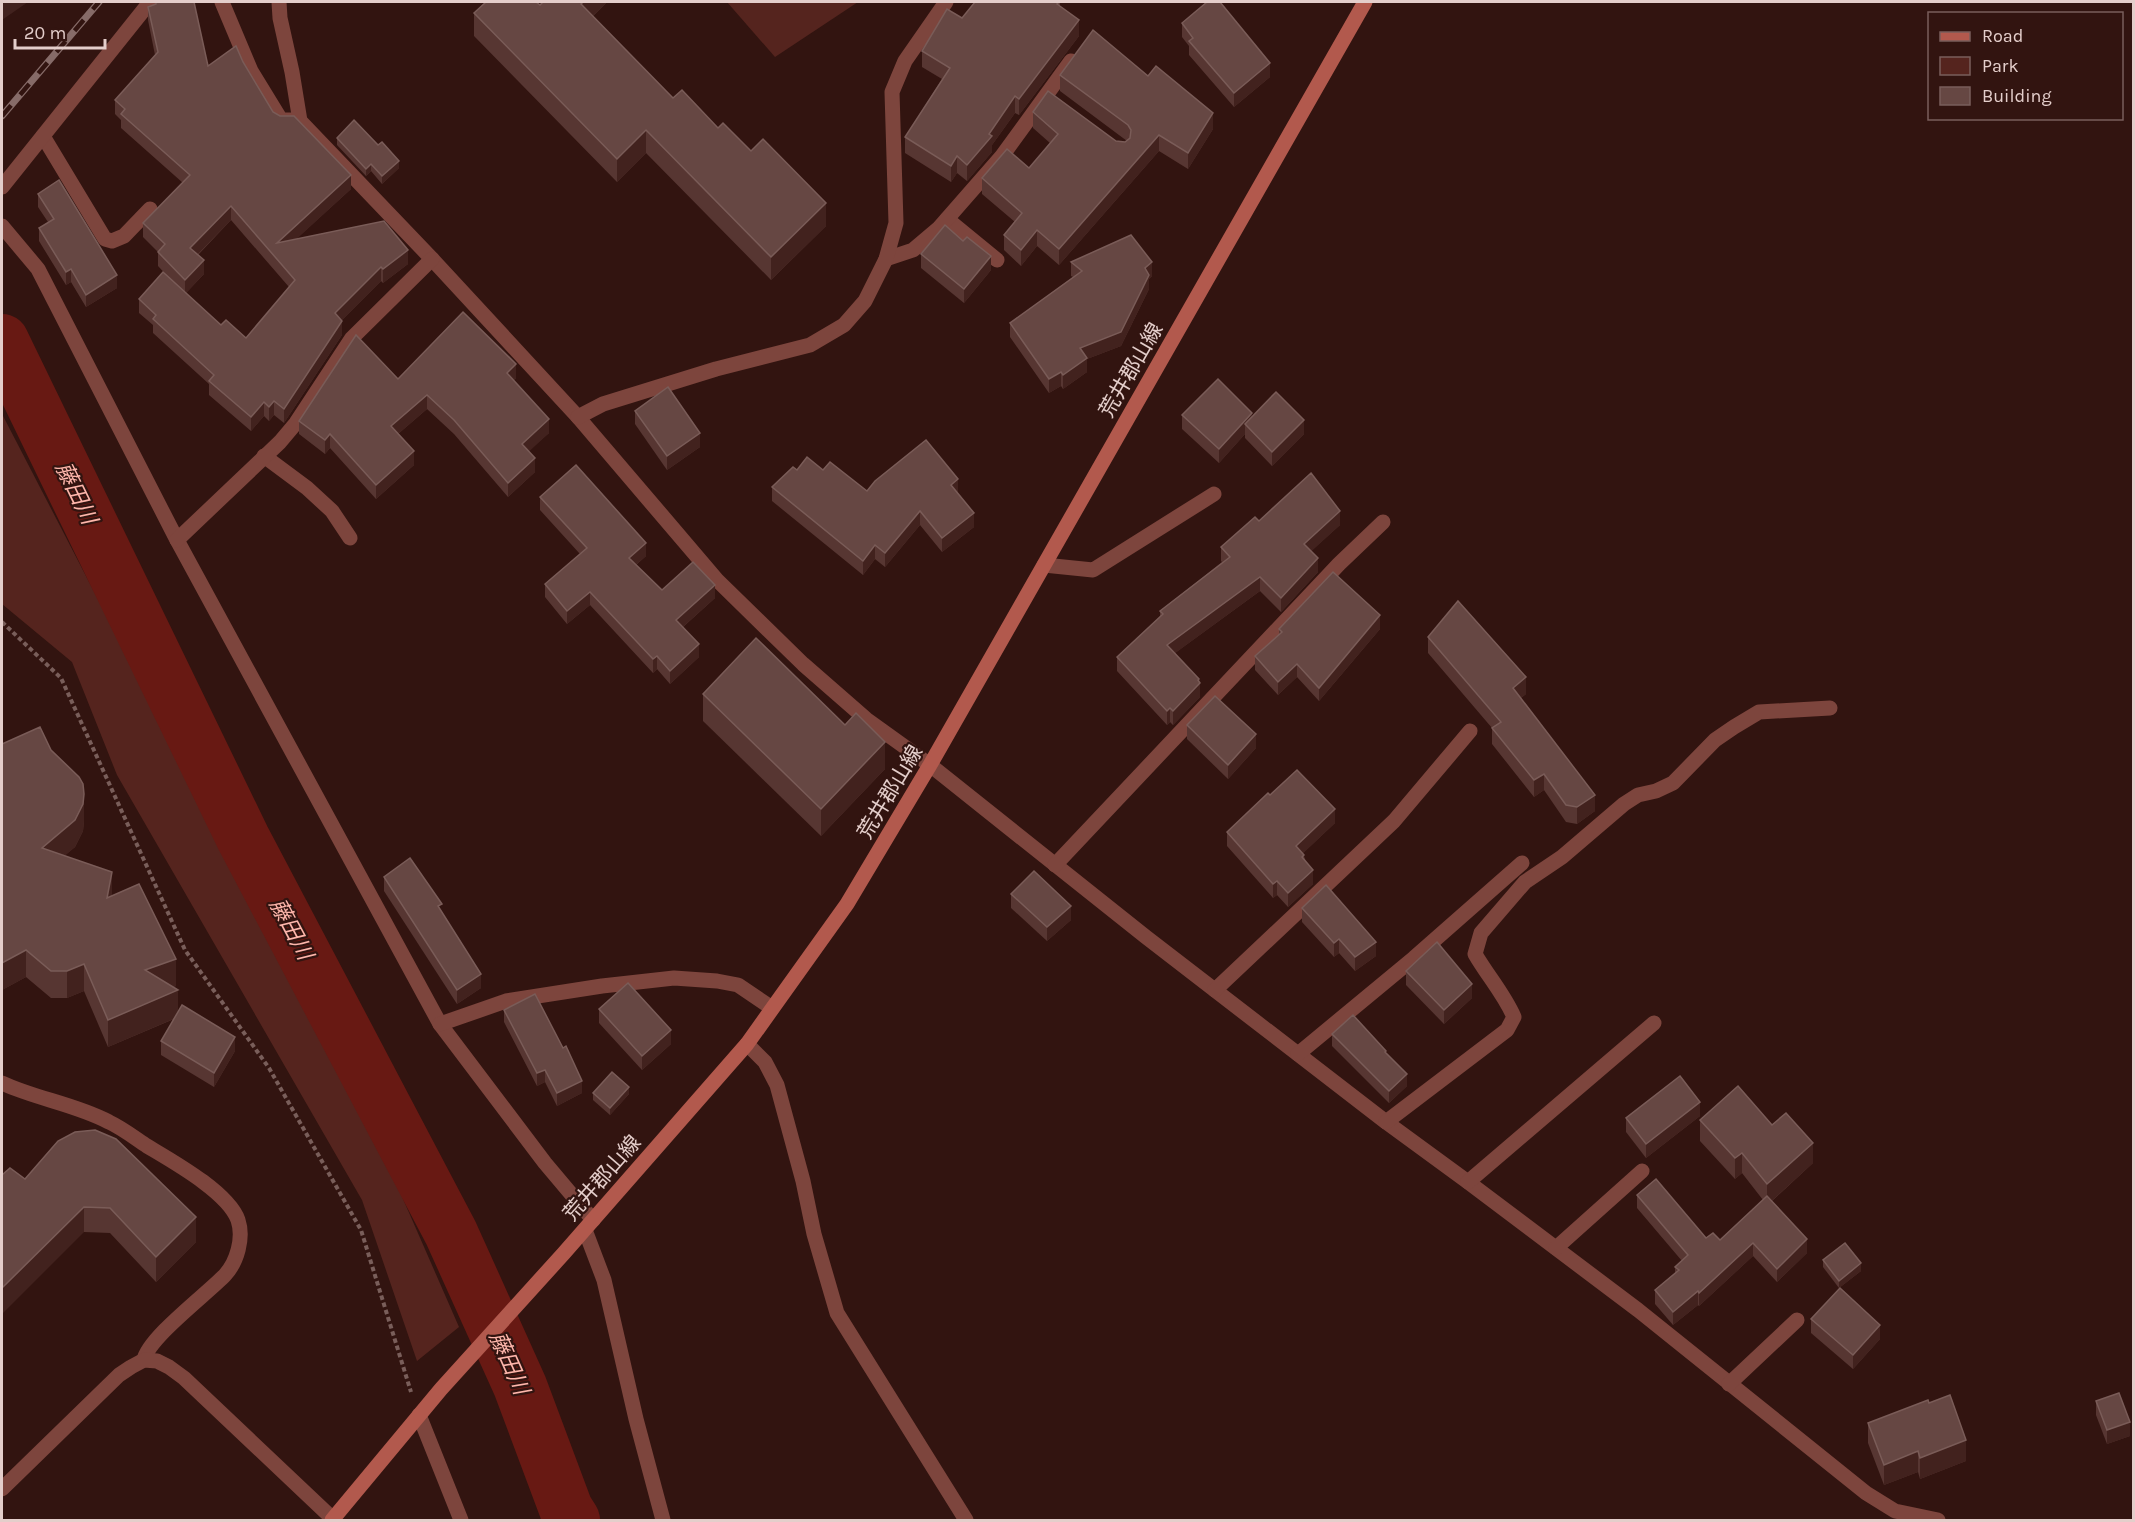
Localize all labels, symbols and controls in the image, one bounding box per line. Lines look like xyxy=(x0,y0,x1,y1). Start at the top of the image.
scale bar xyxy=(15,12,105,50)
legend xyxy=(1928,12,2123,120)
text: 20 m xyxy=(24,22,66,44)
text: Road xyxy=(1982,25,2023,47)
text: Park xyxy=(1982,55,2019,77)
text: Building xyxy=(1982,85,2052,107)
street label: 荒井郡山線 xyxy=(1094,319,1168,421)
water label: 藤田川 xyxy=(50,458,103,530)
street label: 荒井郡山線 xyxy=(853,741,927,843)
water label: 藤田川 xyxy=(264,894,319,966)
street label: 荒井郡山線 xyxy=(559,1131,645,1225)
water label: 藤田川 xyxy=(484,1328,535,1400)

